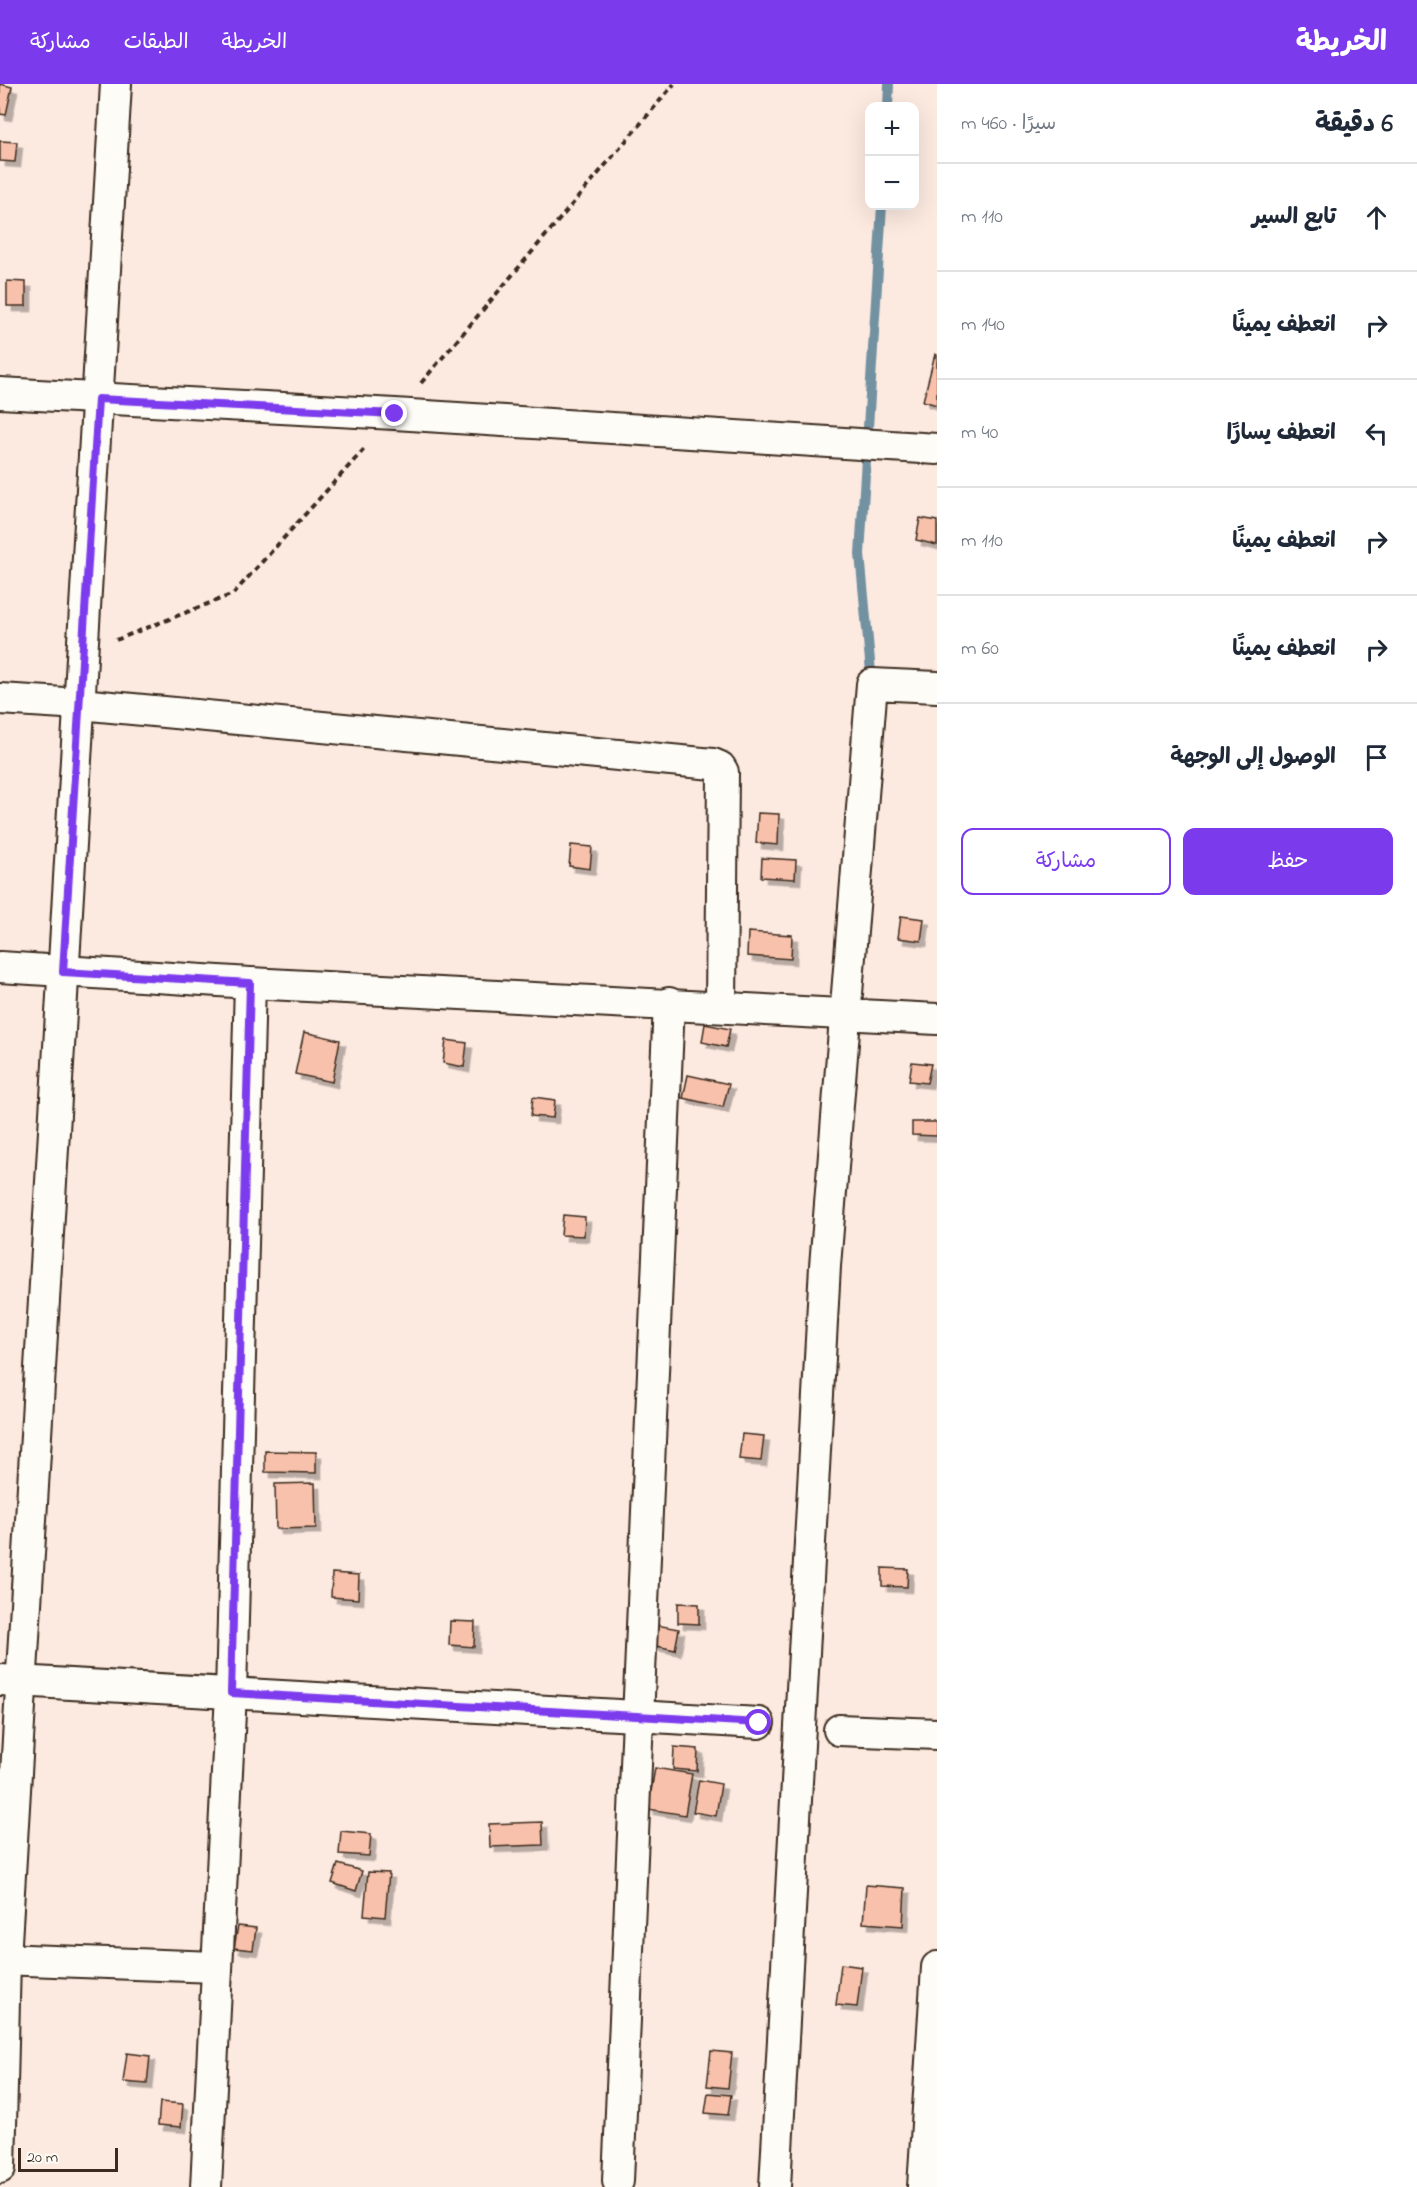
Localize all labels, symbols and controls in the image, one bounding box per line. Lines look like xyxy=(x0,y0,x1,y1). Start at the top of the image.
text: الخريطة xyxy=(1296,23,1387,64)
text: مشاركة xyxy=(30,28,91,58)
text: الطبقات xyxy=(124,28,189,58)
text: الخريطة xyxy=(222,28,287,58)
map controls xyxy=(865,102,919,210)
button: + xyxy=(865,102,919,156)
text: 6 دقيقة xyxy=(1315,106,1393,144)
text: سيرًا · 460 m xyxy=(961,110,1056,139)
button: − xyxy=(865,156,919,210)
icon: ahead xyxy=(1360,201,1393,234)
text: تابع السير xyxy=(1252,202,1336,234)
text: 110 m xyxy=(961,203,1003,232)
icon: right xyxy=(1360,309,1393,342)
text: انعطف يمينًا xyxy=(1232,310,1336,342)
text: 140 m xyxy=(961,311,1005,340)
route end xyxy=(381,400,407,426)
icon: left xyxy=(1360,417,1393,450)
text: انعطف يسارًا xyxy=(1227,418,1336,450)
text: 40 m xyxy=(961,419,998,448)
icon: right xyxy=(1360,525,1393,558)
text: انعطف يمينًا xyxy=(1232,526,1336,558)
text: 110 m xyxy=(961,527,1003,556)
icon: right xyxy=(1360,633,1393,666)
text: انعطف يمينًا xyxy=(1232,634,1336,666)
text: 60 m xyxy=(961,635,999,664)
icon: arrive xyxy=(1360,741,1393,774)
text: الوصول إلى الوجهة xyxy=(1170,742,1336,774)
button: مشاركة xyxy=(961,828,1171,895)
button: حفظ xyxy=(1183,828,1393,895)
route start xyxy=(745,1709,771,1735)
scale bar xyxy=(18,2145,118,2172)
text: 20 m xyxy=(27,2146,58,2170)

